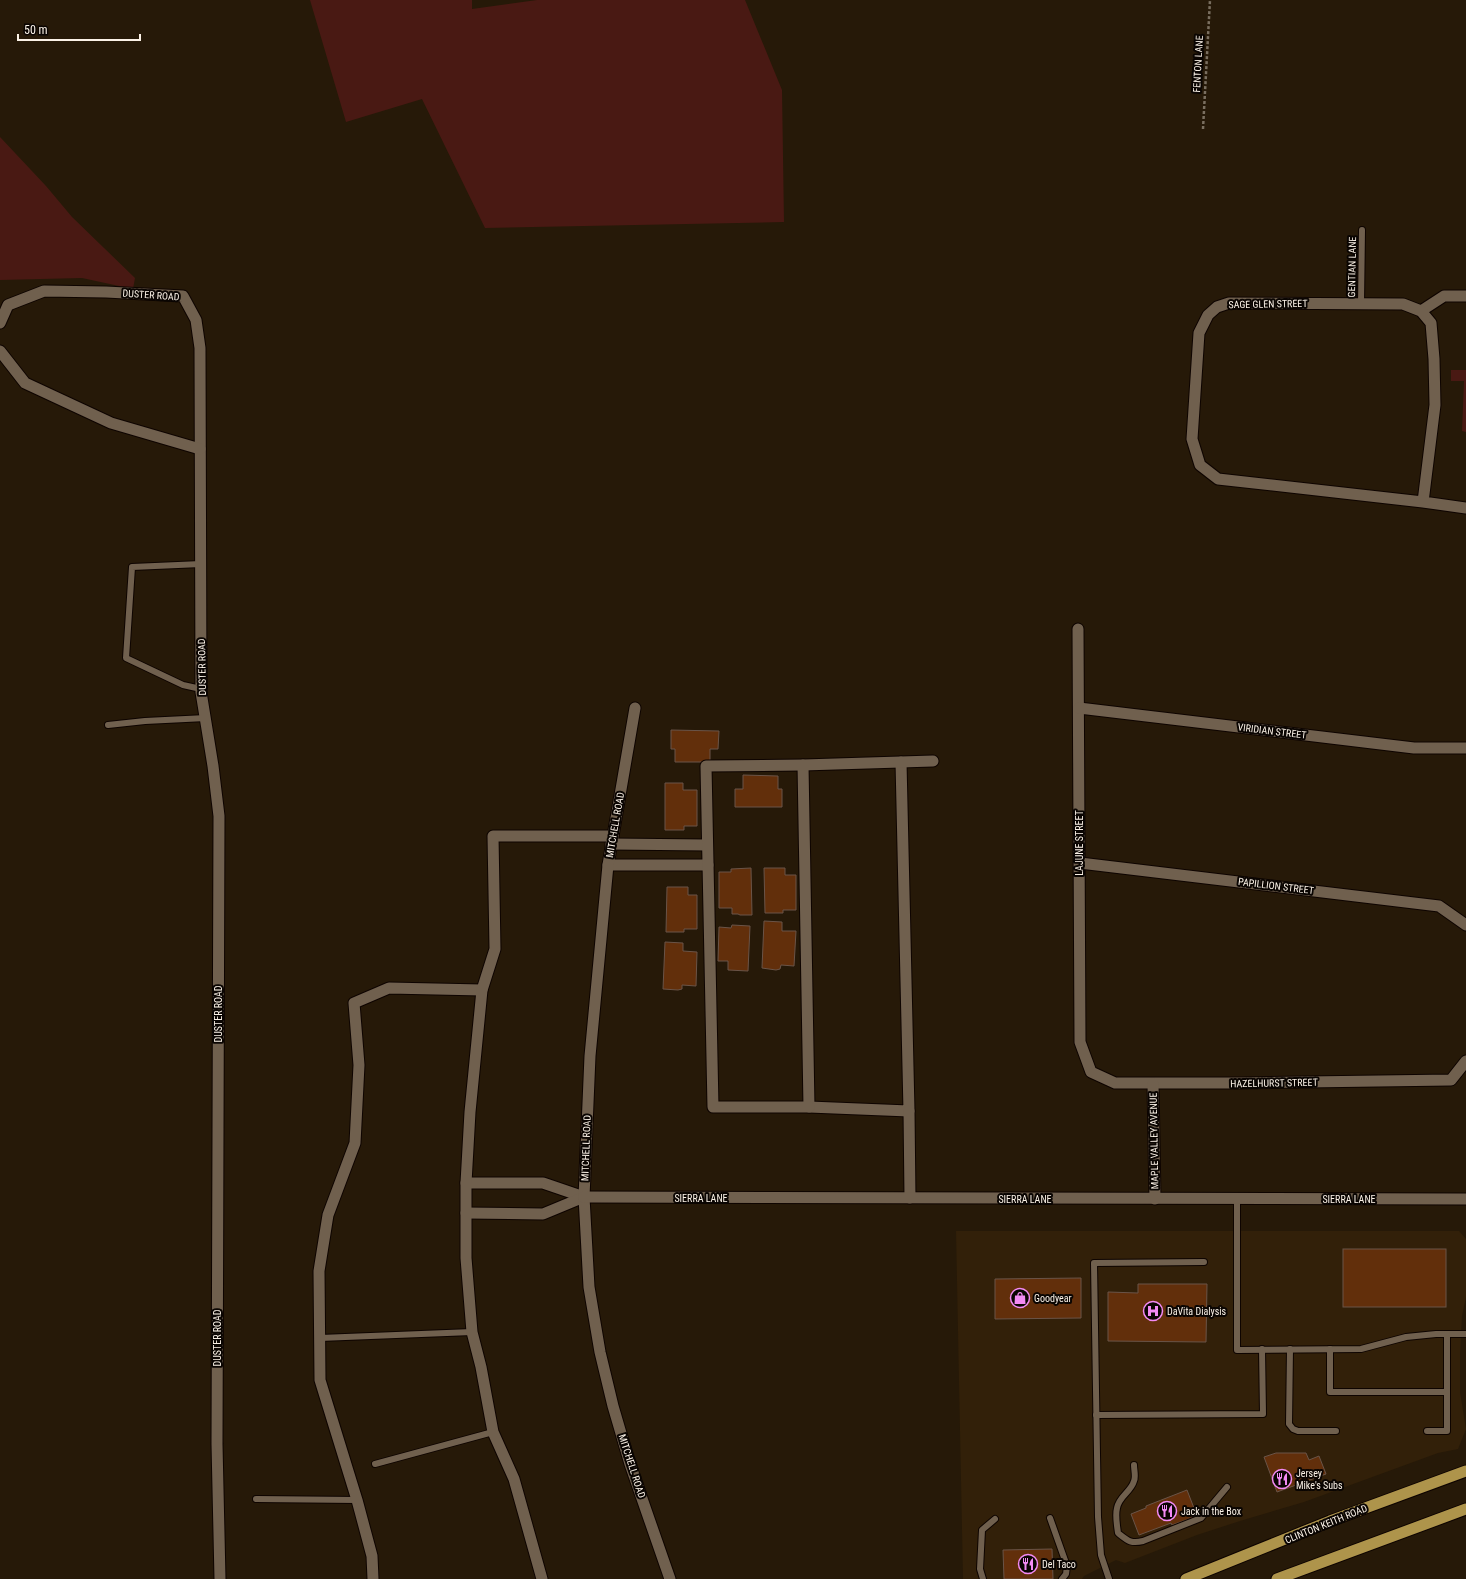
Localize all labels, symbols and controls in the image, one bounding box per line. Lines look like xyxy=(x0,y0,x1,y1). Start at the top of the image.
scale bar xyxy=(18,16,140,42)
text: 50 m xyxy=(24,23,48,37)
street label: FENTON LANE xyxy=(1191,35,1205,93)
street label: GENTIAN LANE xyxy=(1346,237,1358,297)
street label: DUSTER ROAD xyxy=(122,288,180,302)
street label: SAGE GLEN STREET xyxy=(1228,298,1308,310)
street label: DUSTER ROAD xyxy=(196,638,208,696)
street label: VIRIDIAN STREET xyxy=(1237,721,1307,741)
street label: MITCHELL ROAD xyxy=(604,791,626,859)
street label: LAJUNE STREET xyxy=(1074,810,1085,876)
street label: PAPILLION STREET xyxy=(1238,876,1314,896)
street label: DUSTER ROAD xyxy=(213,985,224,1042)
street label: HAZELHURST STREET xyxy=(1230,1077,1318,1089)
street label: MAPLE VALLEY AVENUE xyxy=(1148,1093,1160,1189)
street label: MITCHELL ROAD xyxy=(579,1114,593,1181)
street label: SIERRA LANE xyxy=(674,1193,728,1204)
street label: SIERRA LANE xyxy=(998,1194,1052,1205)
street label: SIERRA LANE xyxy=(1322,1194,1376,1205)
shop icon: Goodyear xyxy=(1009,1287,1031,1309)
place label: Goodyear xyxy=(1034,1293,1072,1304)
hospital icon: DaVita Dialysis xyxy=(1142,1300,1164,1322)
place label: DaVita Dialysis xyxy=(1167,1306,1227,1317)
street label: DUSTER ROAD xyxy=(212,1309,223,1366)
street label: MITCHELL ROAD xyxy=(617,1433,648,1500)
restaurant icon: Jersey Mike's Subs xyxy=(1271,1468,1293,1490)
place label: Jersey Mike's Subs xyxy=(1296,1468,1343,1491)
restaurant icon: Jack in the Box xyxy=(1156,1500,1178,1522)
street label: CLINTON KEITH ROAD xyxy=(1283,1502,1369,1546)
place label: Jack in the Box xyxy=(1181,1506,1242,1517)
restaurant icon: Del Taco xyxy=(1017,1553,1039,1575)
place label: Del Taco xyxy=(1042,1559,1076,1570)

